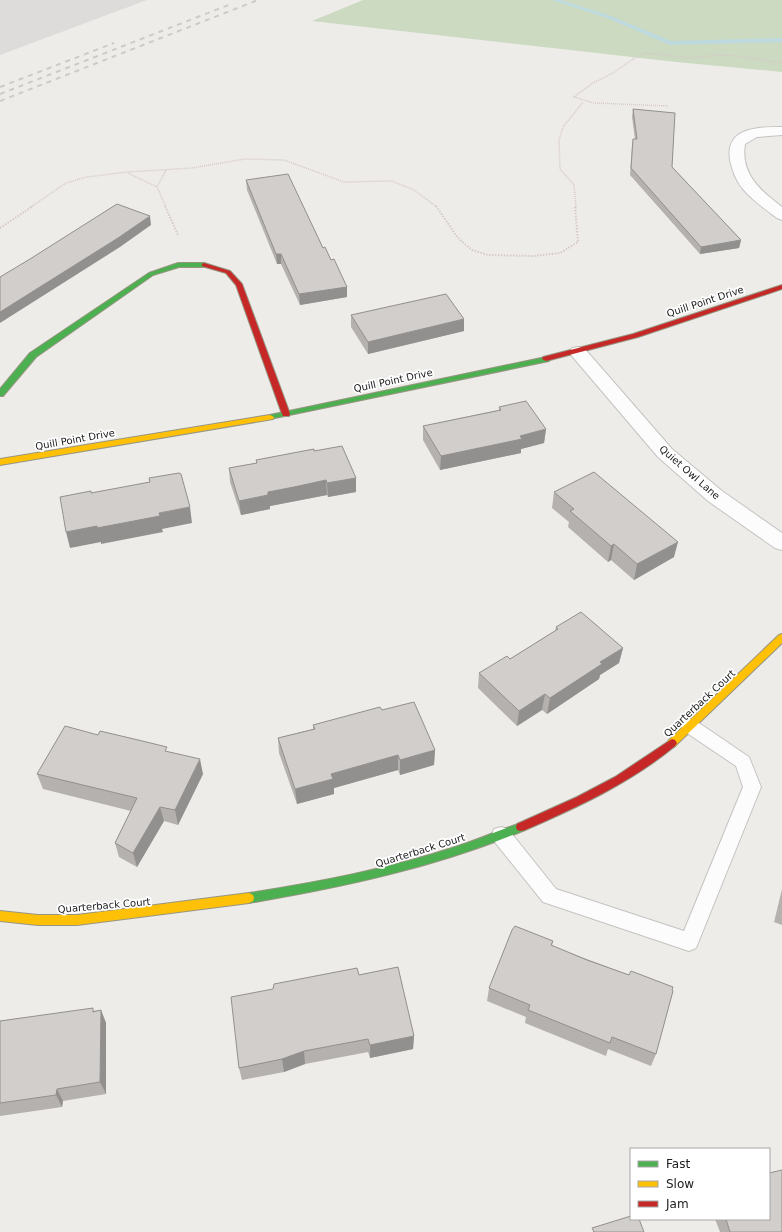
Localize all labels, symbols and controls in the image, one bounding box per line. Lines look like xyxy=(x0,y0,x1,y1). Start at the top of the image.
street label: Quill Point Drive xyxy=(665,284,745,319)
street label: Quill Point Drive xyxy=(353,367,434,394)
street label: Quill Point Drive xyxy=(35,427,116,452)
street label: Quiet Owl Lane xyxy=(657,443,722,502)
street label: Quarterback Court xyxy=(662,668,737,739)
street label: Quarterback Court xyxy=(374,832,466,869)
street label: Quarterback Court xyxy=(57,896,151,915)
legend xyxy=(630,1148,770,1220)
text: Fast xyxy=(666,1157,690,1171)
text: Slow xyxy=(666,1177,694,1191)
text: Jam xyxy=(665,1197,689,1211)

